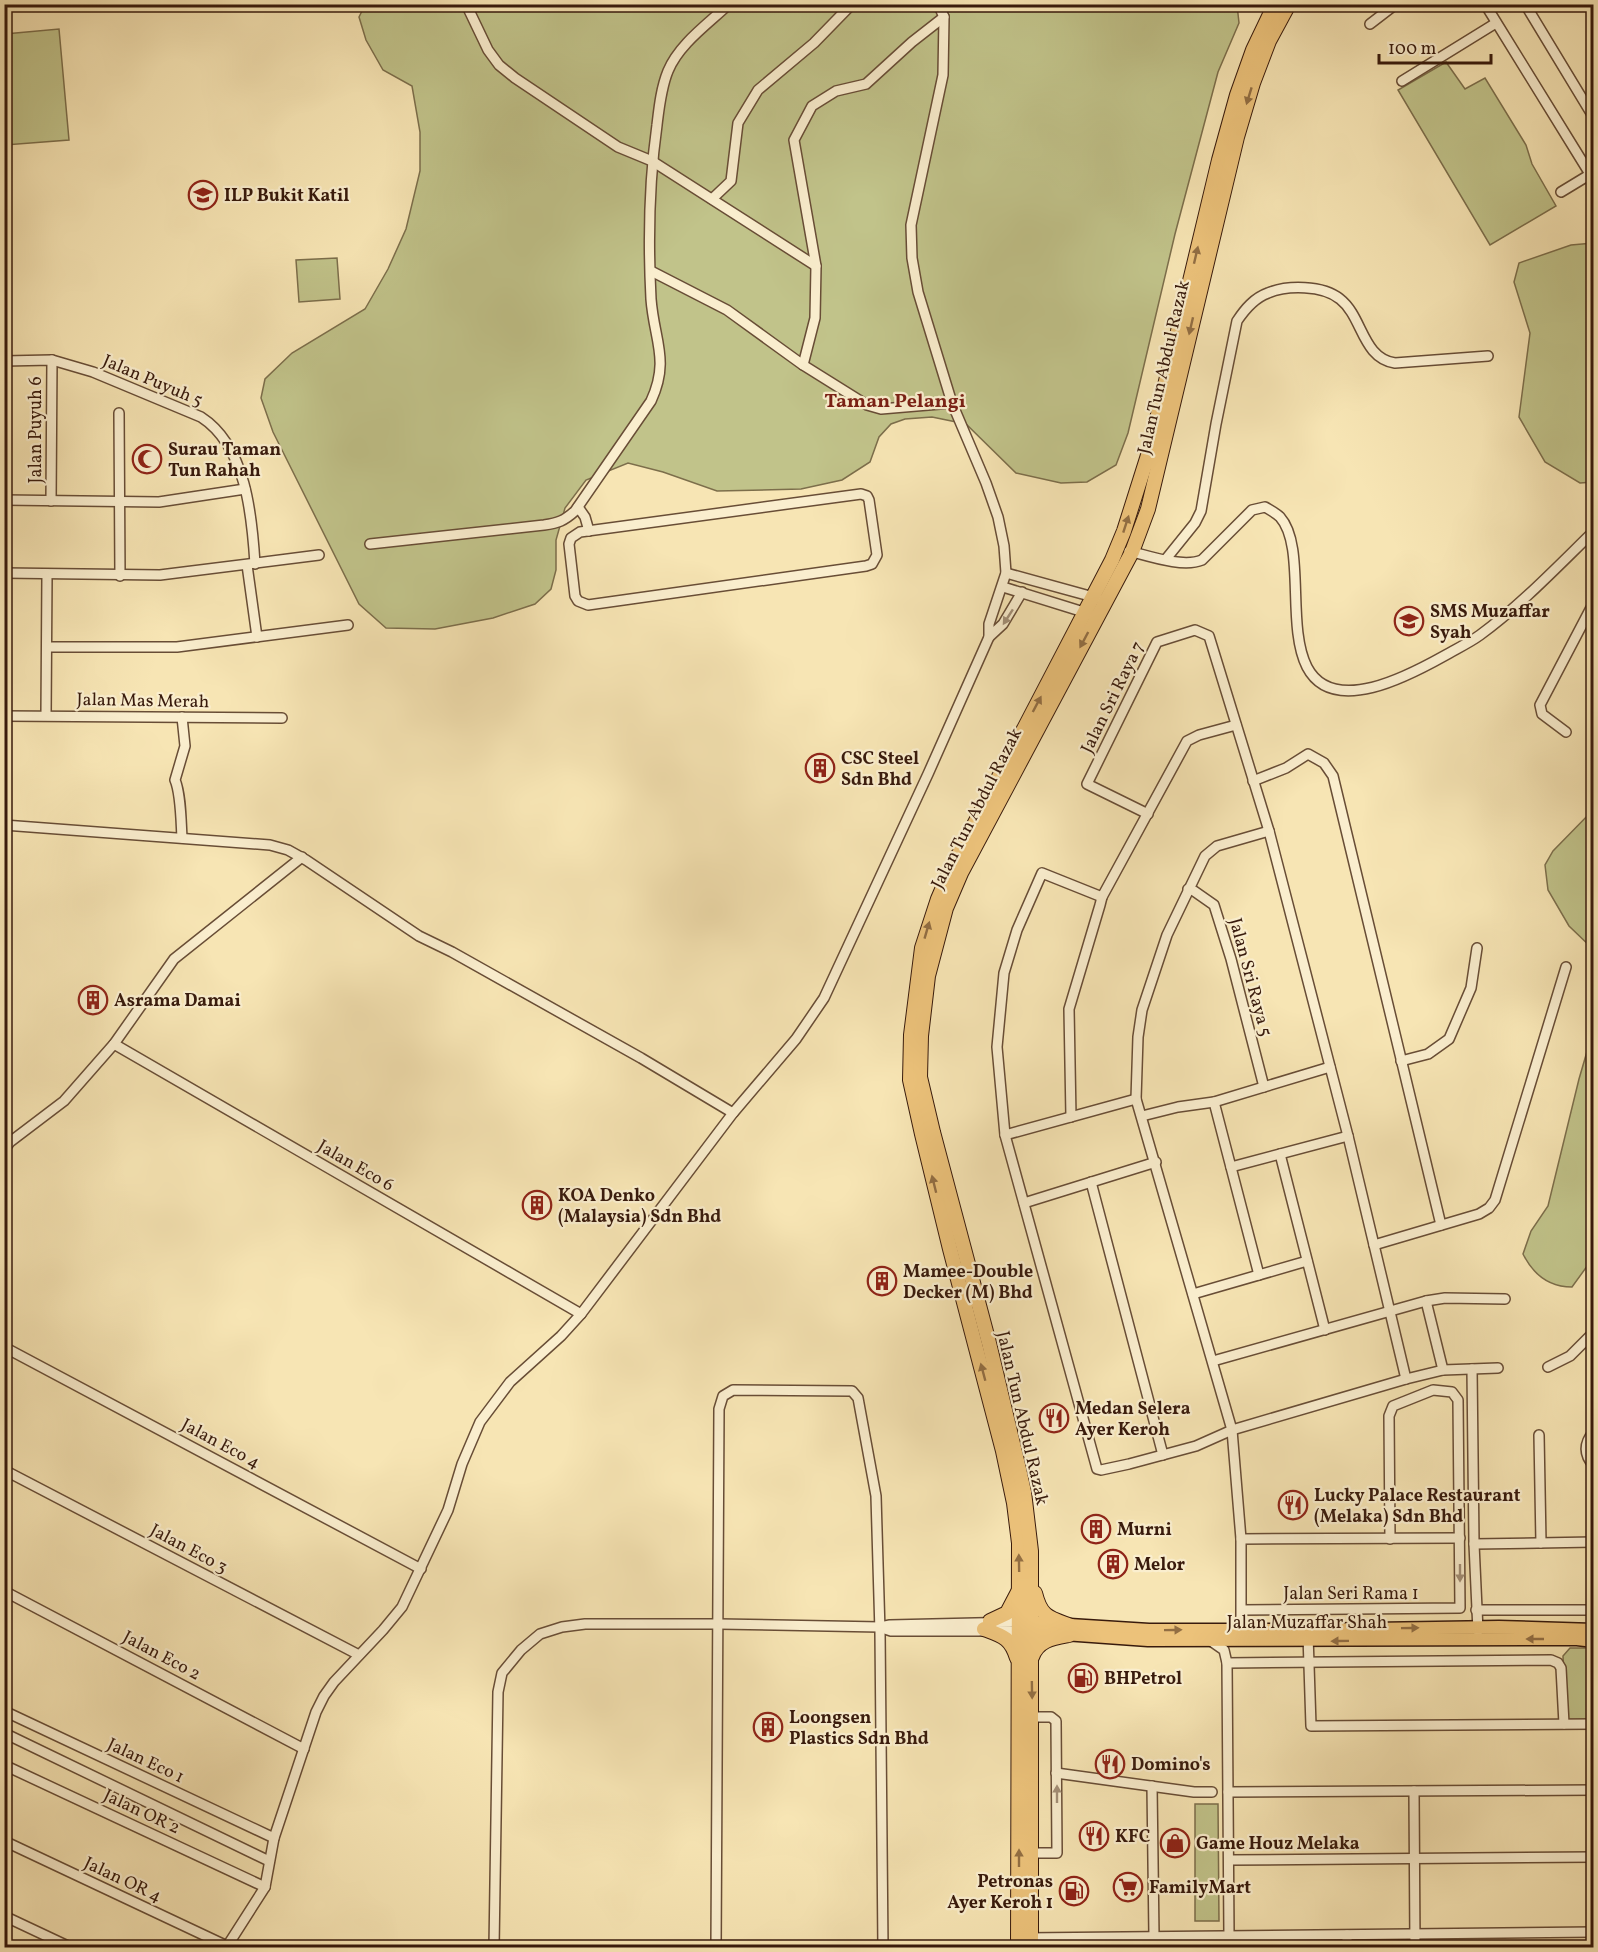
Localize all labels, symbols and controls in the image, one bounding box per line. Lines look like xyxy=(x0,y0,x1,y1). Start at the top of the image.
scale bar xyxy=(1379,27,1492,65)
text: 100 m xyxy=(1388,37,1437,62)
one-way arrow xyxy=(1244,87,1253,105)
school or university icon: ILP Bukit Katil xyxy=(187,179,219,211)
place label: ILP Bukit Katil xyxy=(224,184,349,209)
one-way arrow xyxy=(1192,245,1201,264)
street label: Jalan Tun Abdul Razak xyxy=(1132,278,1197,457)
one-way arrow xyxy=(1186,317,1196,335)
street label: Jalan Puyuh 5 xyxy=(98,349,206,414)
street label: Jalan Puyuh 6 xyxy=(24,377,49,483)
district label: Taman Pelangi xyxy=(824,388,966,416)
place label: Surau Taman Tun Rahah xyxy=(168,438,281,484)
mosque icon: Surau Taman Tun Rahah xyxy=(131,443,163,475)
one-way arrow xyxy=(1122,515,1131,533)
place label: SMS Muzaffar Syah xyxy=(1430,600,1550,646)
school or university icon: SMS Muzaffar Syah xyxy=(1393,605,1425,637)
one-way arrow xyxy=(1002,608,1014,624)
one-way arrow xyxy=(1079,632,1089,649)
street label: Jalan Sri Raya 7 xyxy=(1075,637,1151,758)
street label: Jalan Mas Merah xyxy=(76,688,210,715)
one-way arrow xyxy=(1032,695,1042,712)
street label: Jalan Tun Abdul Razak xyxy=(926,724,1029,894)
place label: CSC Steel Sdn Bhd xyxy=(841,747,919,793)
building icon: CSC Steel Sdn Bhd xyxy=(804,752,836,784)
street label: Jalan Sri Raya 5 xyxy=(1222,915,1277,1039)
one-way arrow xyxy=(923,921,933,939)
building icon: Asrama Damai xyxy=(77,984,109,1016)
place label: Asrama Damai xyxy=(114,989,241,1014)
street label: Jalan Eco 6 xyxy=(312,1134,398,1198)
one-way arrow xyxy=(928,1174,938,1193)
place label: KOA Denko (Malaysia) Sdn Bhd xyxy=(558,1184,721,1230)
building icon: KOA Denko (Malaysia) Sdn Bhd xyxy=(521,1189,553,1221)
place label: Mamee-Double Decker (M) Bhd xyxy=(903,1260,1033,1306)
building icon: Mamee-Double Decker (M) Bhd xyxy=(866,1265,898,1297)
street label: Jalan Tun Abdul Razak xyxy=(989,1329,1054,1508)
one-way arrow xyxy=(977,1363,987,1382)
place label: Medan Selera Ayer Keroh xyxy=(1075,1397,1191,1443)
restaurant icon: Medan Selera Ayer Keroh xyxy=(1038,1402,1070,1434)
street label: Jalan Eco 4 xyxy=(176,1413,264,1476)
place label: Lucky Palace Restaurant (Melaka) Sdn Bhd xyxy=(1314,1484,1521,1530)
restaurant icon: Lucky Palace Restaurant (Melaka) Sdn Bhd xyxy=(1277,1489,1309,1521)
building icon: Murni xyxy=(1080,1513,1112,1545)
street label: Jalan Eco 3 xyxy=(145,1518,232,1580)
place label: Murni xyxy=(1117,1518,1172,1543)
building icon: Melor xyxy=(1097,1548,1129,1580)
place label: Melor xyxy=(1134,1553,1186,1578)
one-way arrow xyxy=(1015,1554,1024,1573)
one-way arrow xyxy=(1455,1564,1465,1583)
street label: Jalan Seri Rama 1 xyxy=(1283,1582,1419,1607)
street label: Jalan Muzaffar Shah xyxy=(1227,1611,1388,1636)
one-way arrow xyxy=(1400,1624,1419,1633)
street label: Jalan Eco 2 xyxy=(118,1625,205,1687)
one-way arrow xyxy=(1163,1625,1182,1635)
one-way arrow xyxy=(1526,1634,1545,1644)
one-way arrow xyxy=(1331,1636,1350,1646)
fuel station icon: BHPetrol xyxy=(1067,1662,1099,1694)
place label: BHPetrol xyxy=(1104,1667,1182,1692)
one-way arrow xyxy=(1027,1681,1036,1700)
place label: Loongsen Plastics Sdn Bhd xyxy=(789,1706,929,1752)
building icon: Loongsen Plastics Sdn Bhd xyxy=(752,1711,784,1743)
street label: Jalan Eco 1 xyxy=(103,1733,188,1790)
restaurant icon: Domino's xyxy=(1094,1748,1126,1780)
place label: Domino's xyxy=(1131,1753,1211,1778)
street label: Jalan OR 2 xyxy=(99,1784,184,1841)
one-way arrow xyxy=(1052,1785,1061,1804)
restaurant icon: KFC xyxy=(1078,1820,1110,1852)
place label: KFC xyxy=(1115,1825,1150,1850)
shop icon: Game Houz Melaka xyxy=(1159,1827,1191,1859)
place label: Game Houz Melaka xyxy=(1196,1832,1360,1857)
one-way arrow xyxy=(1014,1849,1024,1868)
street label: Jalan OR 4 xyxy=(79,1851,165,1909)
place label: Petronas Ayer Keroh 1 xyxy=(947,1870,1053,1916)
supermarket icon: FamilyMart xyxy=(1112,1871,1144,1903)
fuel station icon: Petronas Ayer Keroh 1 xyxy=(1058,1875,1090,1907)
place label: FamilyMart xyxy=(1149,1876,1251,1901)

